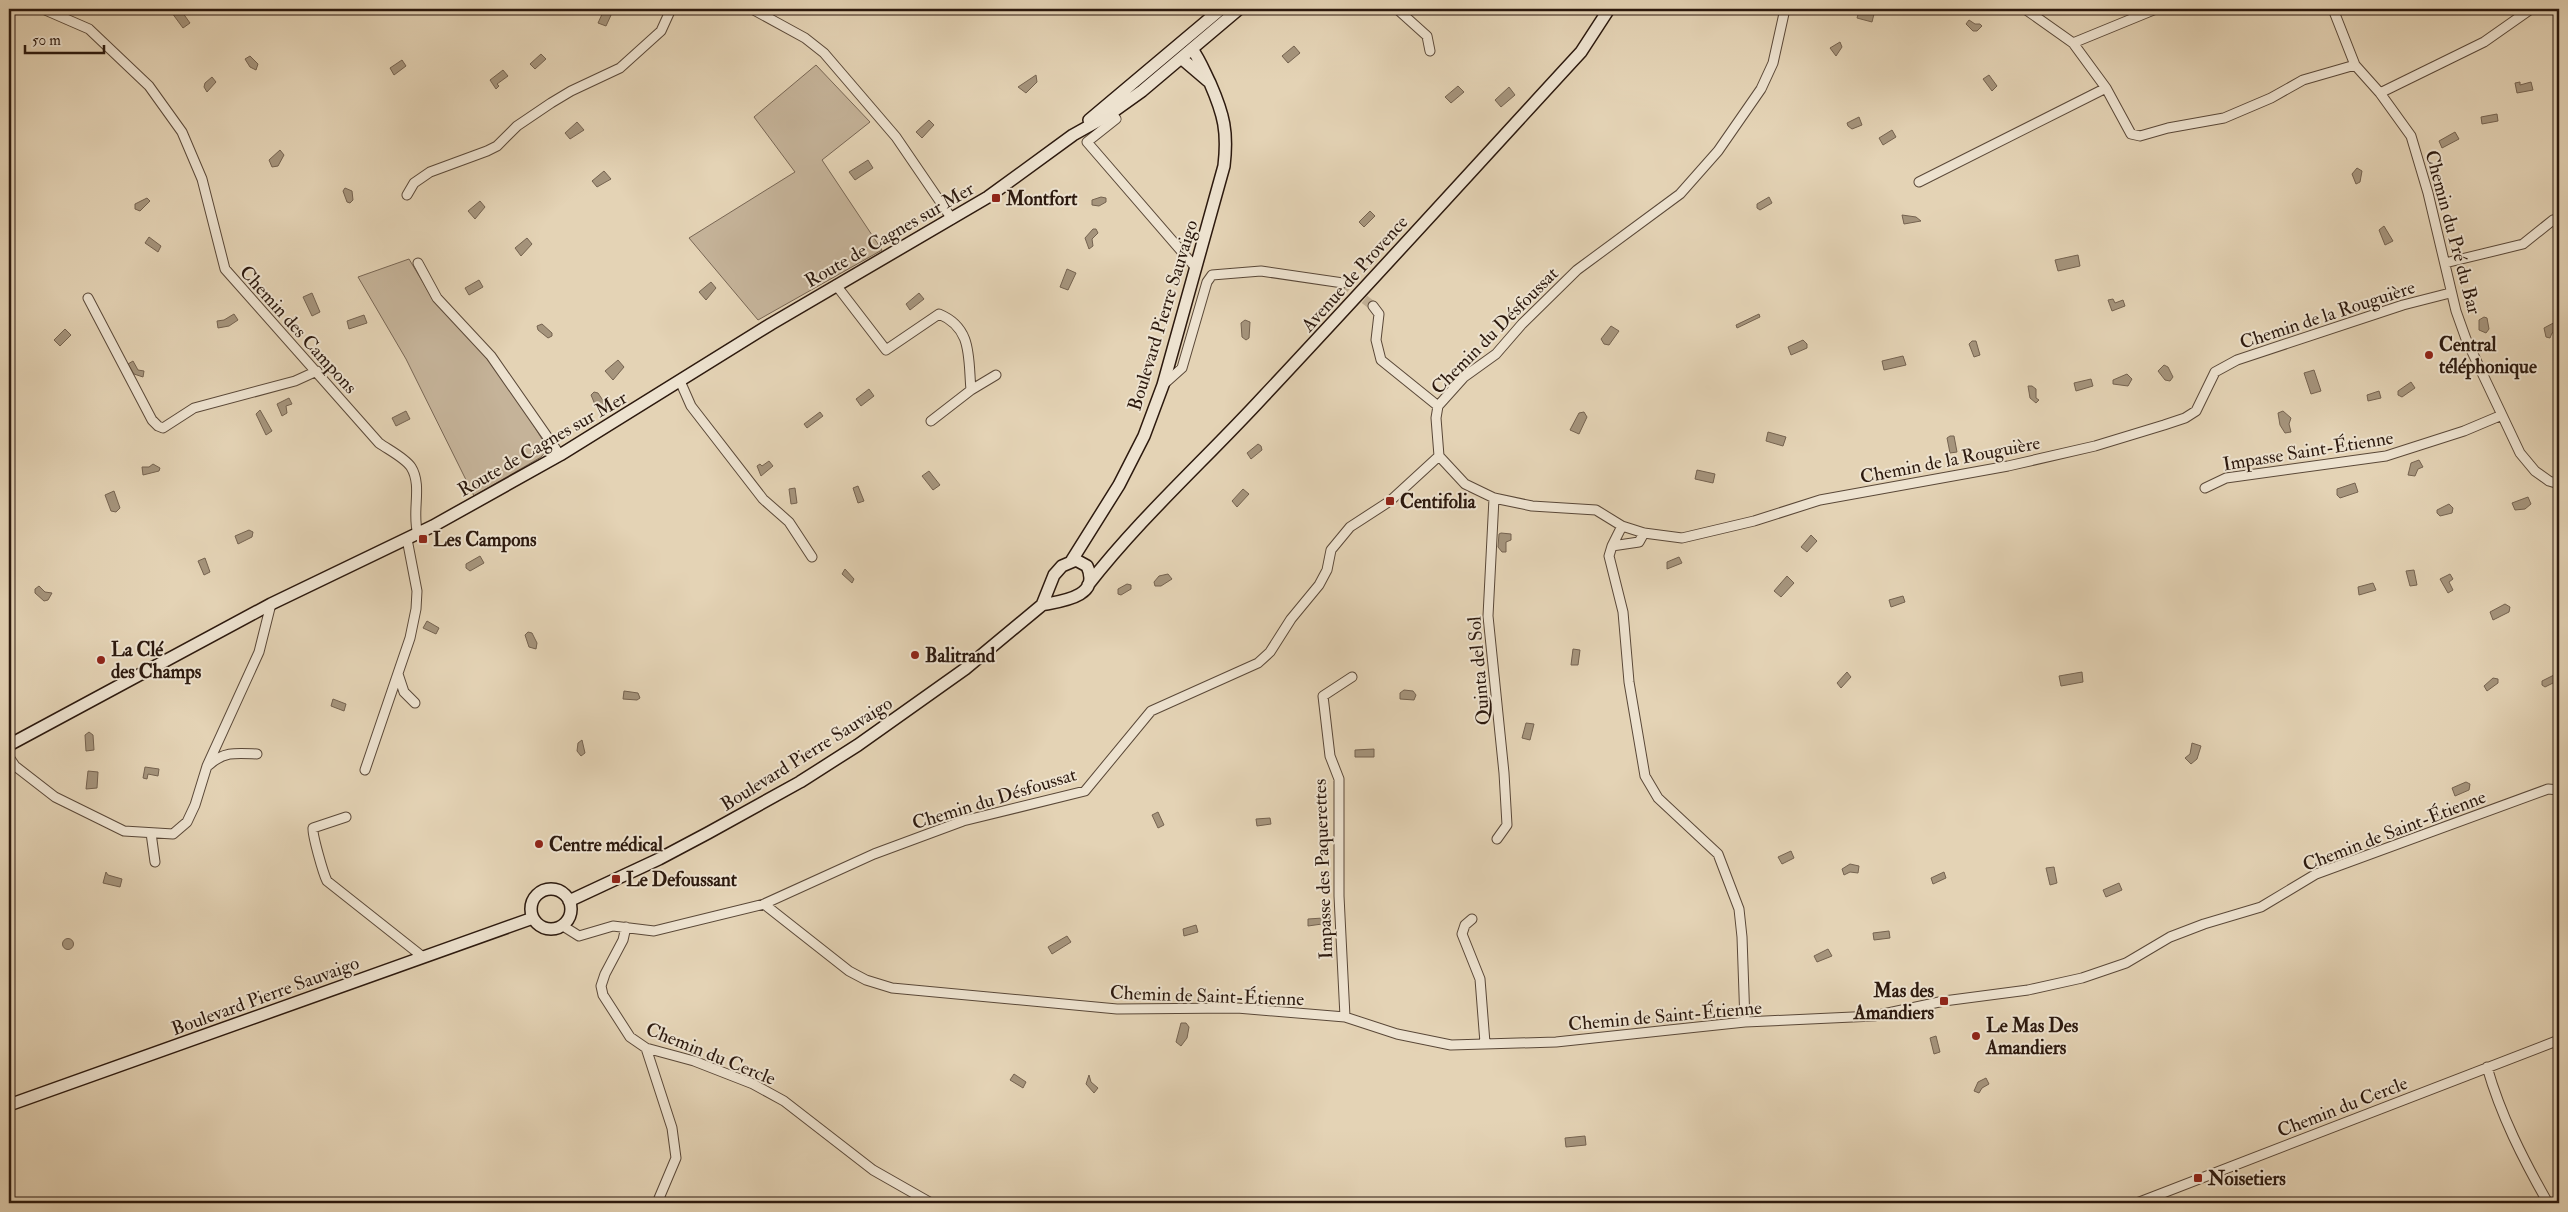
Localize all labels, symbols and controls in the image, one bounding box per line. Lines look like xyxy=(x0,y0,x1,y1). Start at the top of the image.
scale bar xyxy=(25,22,104,54)
text: 50 m xyxy=(32,31,61,50)
street label: Chemin du Pré du Bar xyxy=(2420,148,2487,317)
street label: Route de Cagnes sur Mer xyxy=(801,177,978,293)
place label: Montfort xyxy=(1005,187,1078,211)
marker: Montfort xyxy=(990,192,1002,204)
street label: Avenue de Provence xyxy=(1295,210,1413,338)
street label: Boulevard Pierre Sauvaigo xyxy=(1123,217,1203,414)
street label: Chemin des Campons xyxy=(234,260,362,400)
street label: Chemin du Désfoussat xyxy=(1426,262,1563,399)
street label: Chemin de la Rouguière xyxy=(2237,275,2418,355)
place label: Central téléphonique xyxy=(2439,333,2537,380)
marker: Central téléphonique xyxy=(2423,349,2435,361)
street label: Route de Cagnes sur Mer xyxy=(454,386,631,502)
street label: Impasse Saint-Étienne xyxy=(2221,424,2395,477)
street label: Chemin de la Rouguière xyxy=(1858,431,2042,489)
place label: Centifolia xyxy=(1400,490,1477,514)
marker: Centifolia xyxy=(1384,495,1396,507)
place label: Les Campons xyxy=(433,528,537,553)
marker: Les Campons xyxy=(417,533,429,545)
street label: Quinta del Sol xyxy=(1462,615,1496,726)
place label: La Clé des Champs xyxy=(111,638,202,685)
place label: Balitrand xyxy=(925,644,996,668)
marker: Balitrand xyxy=(909,649,921,661)
marker: La Clé des Champs xyxy=(95,654,107,666)
street label: Boulevard Pierre Sauvaigo xyxy=(716,691,897,817)
street label: Chemin du Désfoussat xyxy=(909,763,1079,835)
street label: Impasse des Paquerettes xyxy=(1308,778,1339,960)
street label: Chemin de Saint-Étienne xyxy=(2299,783,2489,877)
place label: Centre médical xyxy=(549,833,663,857)
marker: Centre médical xyxy=(533,838,545,850)
place label: Le Defoussant xyxy=(626,868,738,892)
marker: Le Defoussant xyxy=(610,873,622,885)
street label: Boulevard Pierre Sauvaigo xyxy=(168,951,363,1041)
street label: Chemin de Saint-Étienne xyxy=(1109,979,1305,1011)
place label: Mas des Amandiers xyxy=(1853,979,1934,1025)
street label: Chemin de Saint-Étienne xyxy=(1567,994,1763,1036)
marker: Mas des Amandiers xyxy=(1938,995,1950,1007)
place label: Le Mas Des Amandiers xyxy=(1985,1014,2079,1060)
street label: Chemin du Cercle xyxy=(642,1017,779,1091)
marker: Le Mas Des Amandiers xyxy=(1970,1030,1982,1042)
street label: Chemin du Cercle xyxy=(2274,1071,2411,1143)
place label: Noisetiers xyxy=(2207,1167,2286,1191)
marker: Noisetiers xyxy=(2192,1172,2204,1184)

